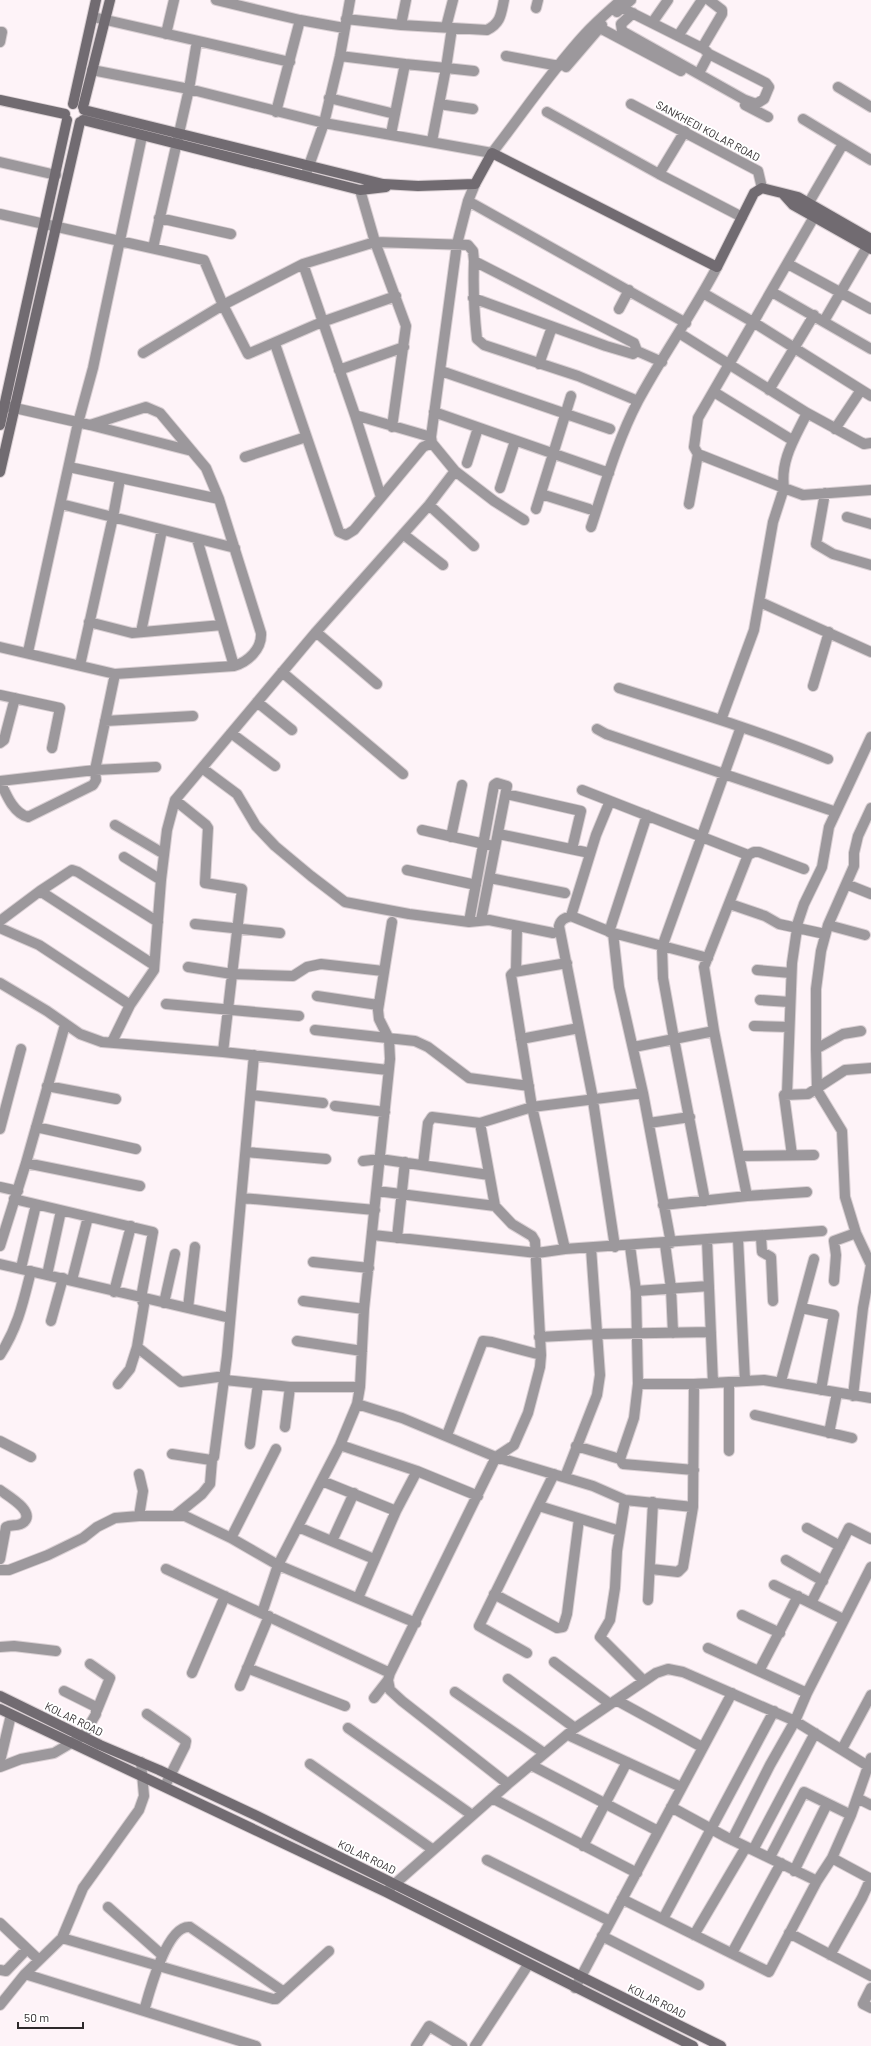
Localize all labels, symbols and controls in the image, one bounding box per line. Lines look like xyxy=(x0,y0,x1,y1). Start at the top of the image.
street label: SANKHEDI KOLAR ROAD xyxy=(654,98,763,164)
street label: KOLAR ROAD xyxy=(43,1699,105,1738)
street label: KOLAR ROAD xyxy=(336,1837,398,1876)
street label: KOLAR ROAD xyxy=(626,1981,688,2020)
scale bar xyxy=(18,2004,83,2030)
text: 50 m xyxy=(24,2010,49,2024)

